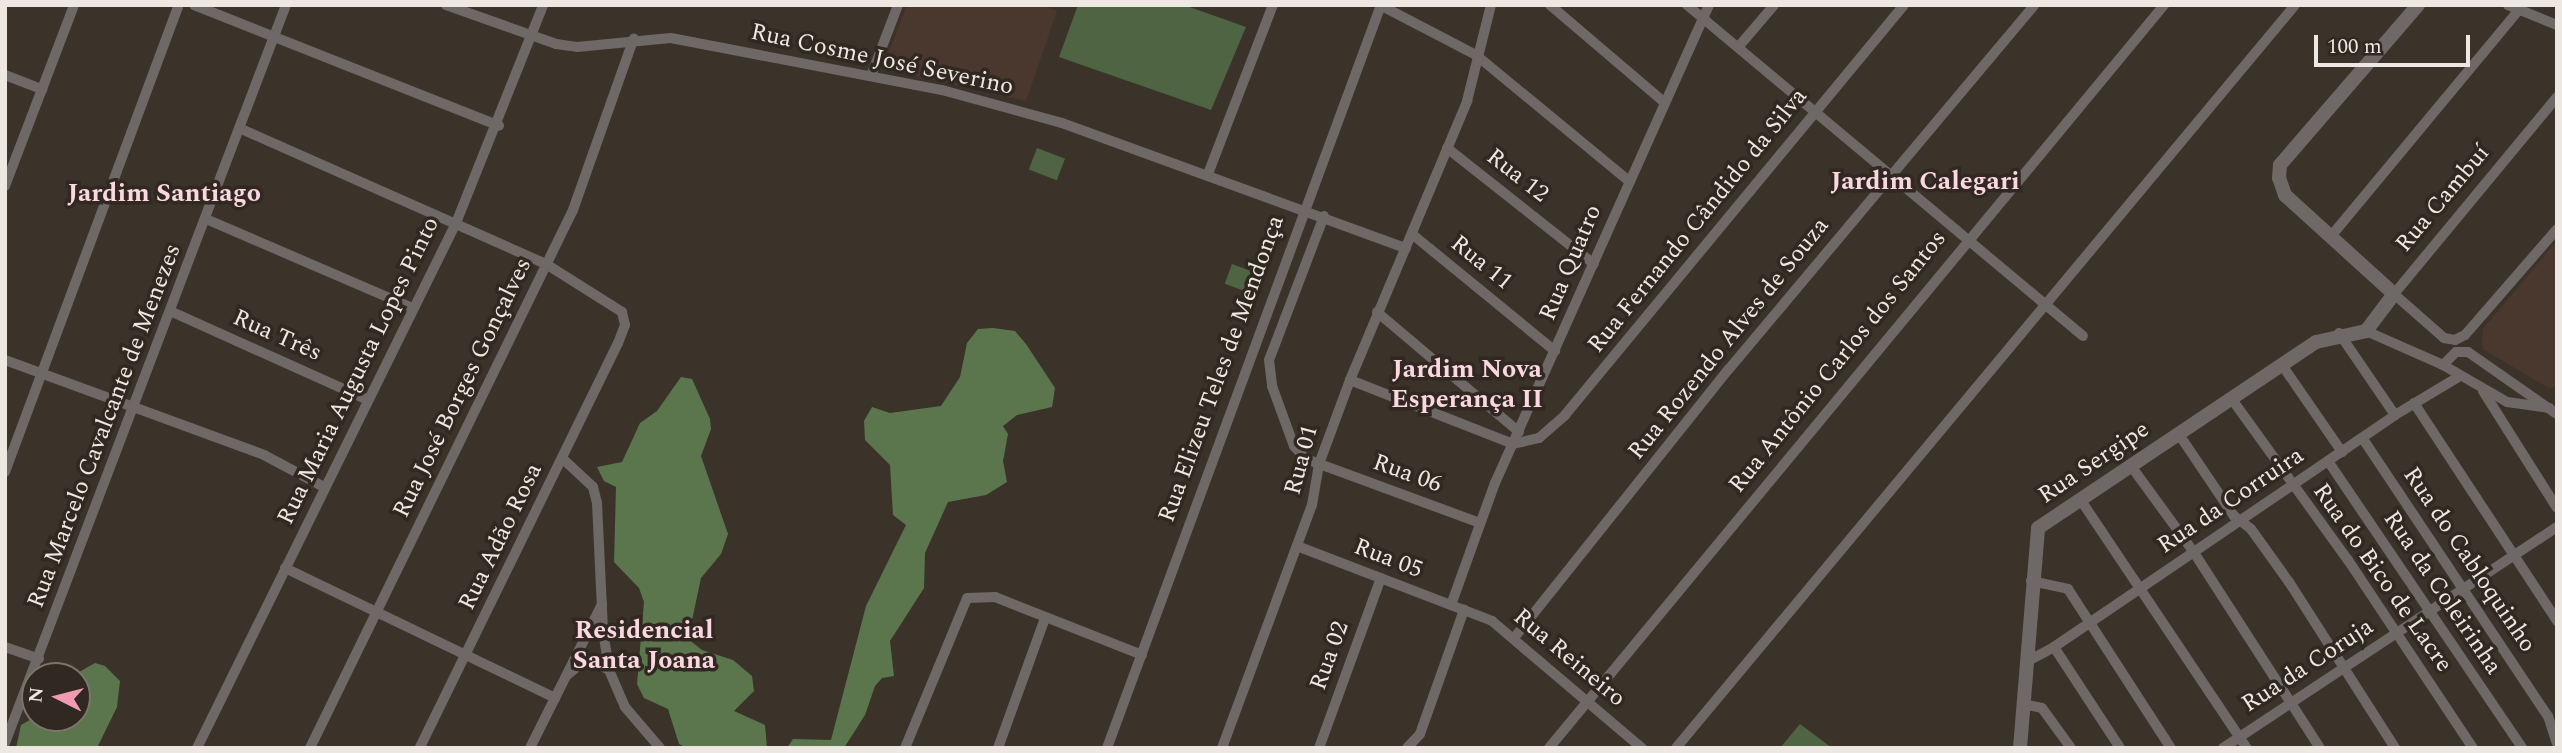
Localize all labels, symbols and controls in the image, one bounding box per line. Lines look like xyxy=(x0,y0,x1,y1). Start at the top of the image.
street label: Rua Cosme José Severino xyxy=(748,18,1016,102)
scale bar xyxy=(2317,21,2473,65)
text: 100 m xyxy=(2327,31,2382,63)
street label: Rua Fernando Cândido da Silva xyxy=(1582,83,1814,359)
street label: Rua Cambuí xyxy=(2390,140,2496,258)
street label: Rua 12 xyxy=(1480,143,1554,209)
district label: Jardim Calegari xyxy=(1830,166,2020,198)
district label: Jardim Santiago xyxy=(67,178,261,210)
street label: Rua Quatro xyxy=(1534,201,1608,325)
street label: Rua Elizeu Teles de Mendonça xyxy=(1153,212,1291,526)
street label: Rua Rozendo Alves de Souza xyxy=(1622,212,1836,466)
street label: Rua Maria Augusta Lopes Pinto xyxy=(272,213,446,529)
street label: Rua Antônio Carlos dos Santos xyxy=(1723,225,1953,499)
street label: Rua 11 xyxy=(1444,229,1518,297)
street label: Rua Marcelo Cavalcante de Menezes xyxy=(22,240,188,612)
street label: Rua José Borges Gonçalves xyxy=(388,253,538,523)
street label: Rua Três xyxy=(228,304,326,368)
district label: Jardim Nova Esperança II xyxy=(1391,354,1543,416)
street label: Rua Sergipe xyxy=(2033,415,2155,511)
street label: Rua 01 xyxy=(1279,422,1325,498)
street label: Rua da Corruira xyxy=(2152,441,2310,561)
street label: Rua 06 xyxy=(1369,448,1445,500)
street label: Rua Adão Rosa xyxy=(453,459,549,615)
street label: Rua do Cabloquinho xyxy=(2396,462,2542,658)
street label: Rua do Bico de Lacre xyxy=(2306,478,2458,678)
street label: Rua da Coleirinha xyxy=(2377,506,2507,680)
street label: Rua 05 xyxy=(1350,533,1426,585)
street label: Rua Reineiro xyxy=(1507,603,1631,713)
street label: Rua da Coruja xyxy=(2237,613,2379,719)
district label: Residencial Santa Joana xyxy=(573,615,715,676)
street label: Rua 02 xyxy=(1304,618,1356,694)
north arrow xyxy=(21,662,91,732)
text: N xyxy=(21,686,52,704)

